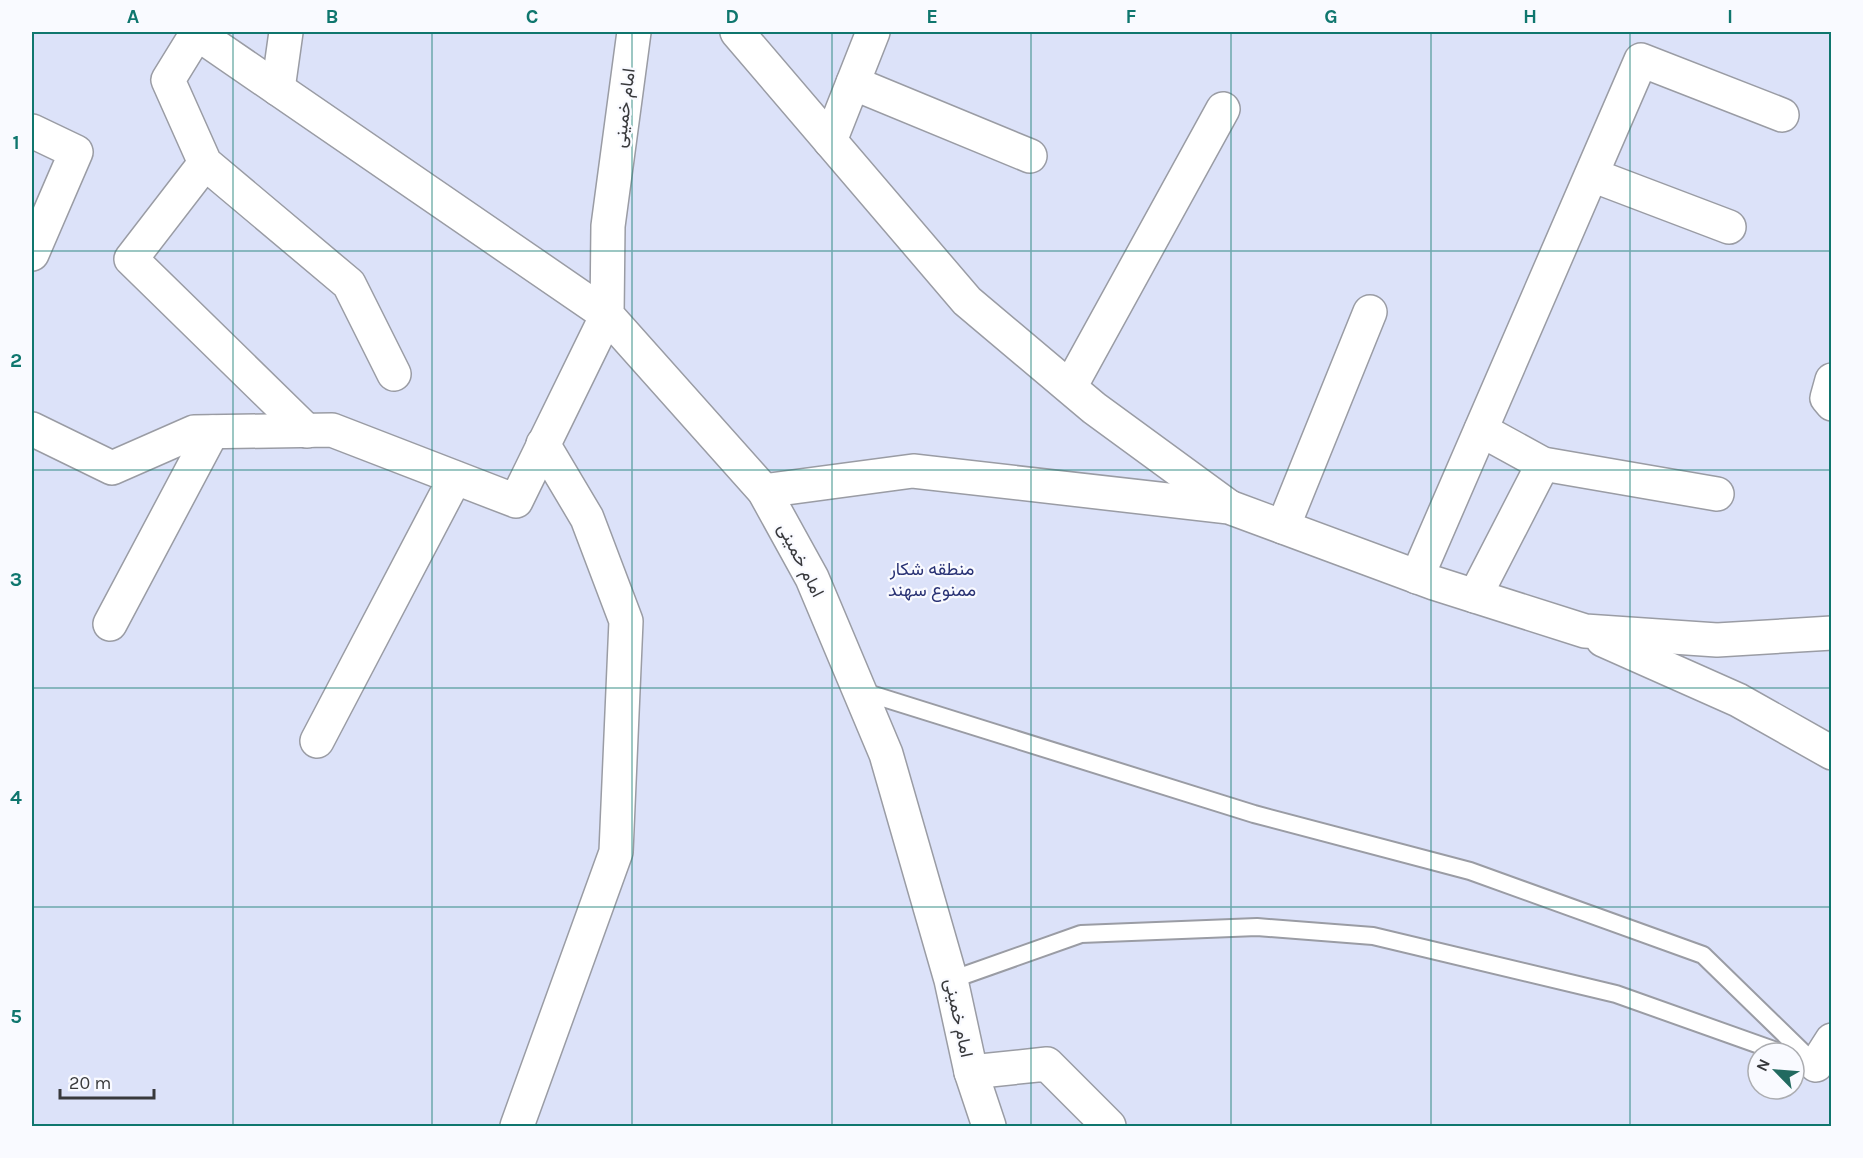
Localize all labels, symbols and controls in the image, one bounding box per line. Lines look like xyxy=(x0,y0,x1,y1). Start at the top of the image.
text: A xyxy=(127,5,140,28)
text: B xyxy=(326,5,338,28)
text: C xyxy=(526,5,538,28)
text: D xyxy=(725,5,739,28)
text: E xyxy=(926,5,938,28)
text: F xyxy=(1126,5,1137,28)
text: G xyxy=(1324,5,1338,28)
text: H xyxy=(1523,5,1537,28)
text: I xyxy=(1727,5,1733,28)
street label: امام خمینی xyxy=(608,67,641,149)
text: 1 xyxy=(12,131,20,154)
text: 2 xyxy=(10,349,22,372)
street label: امام خمینی xyxy=(772,519,829,601)
park label: منطقه شکار ممنوع سهند xyxy=(888,558,976,602)
text: 3 xyxy=(10,568,22,591)
text: 4 xyxy=(10,786,22,809)
street label: امام خمینی xyxy=(939,977,978,1060)
text: 5 xyxy=(10,1005,22,1028)
north arrow xyxy=(1746,1041,1806,1101)
text: N xyxy=(1752,1056,1774,1074)
scale bar xyxy=(60,1062,154,1100)
text: 20 m xyxy=(69,1072,111,1094)

